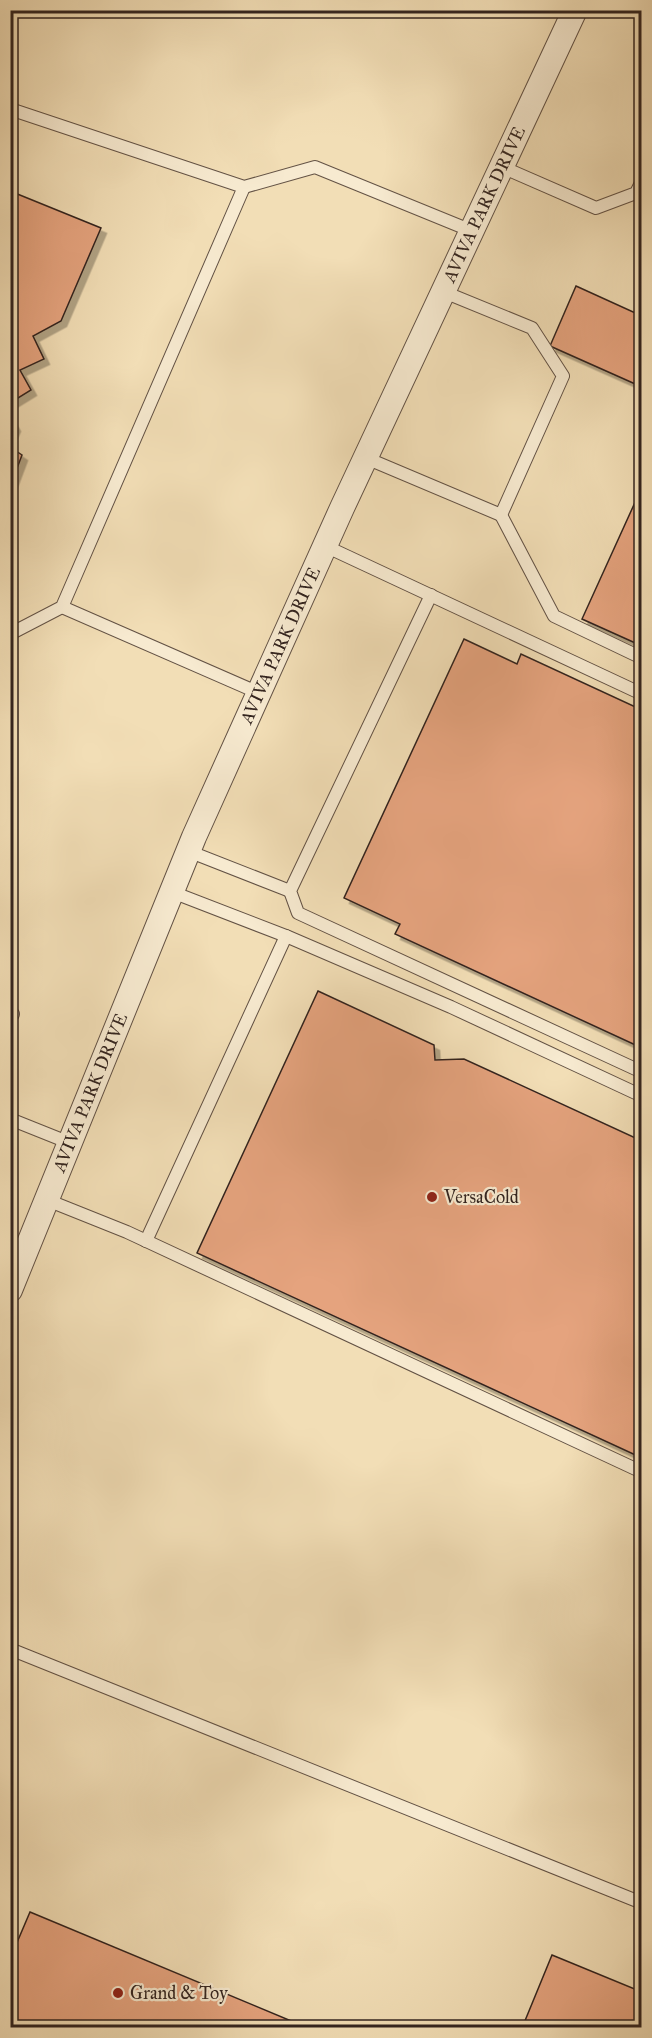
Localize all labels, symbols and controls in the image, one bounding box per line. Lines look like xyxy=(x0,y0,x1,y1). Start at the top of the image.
street label: AVIVA PARK DRIVE xyxy=(438,123,530,287)
street label: AVIVA PARK DRIVE xyxy=(235,564,325,728)
street label: AVIVA PARK DRIVE xyxy=(48,1010,132,1176)
place label: VersaCold xyxy=(443,1186,519,1208)
marker: VersaCold xyxy=(425,1190,439,1204)
place label: Grand & Toy xyxy=(130,1982,228,2004)
marker: Grand & Toy xyxy=(111,1986,125,2000)

